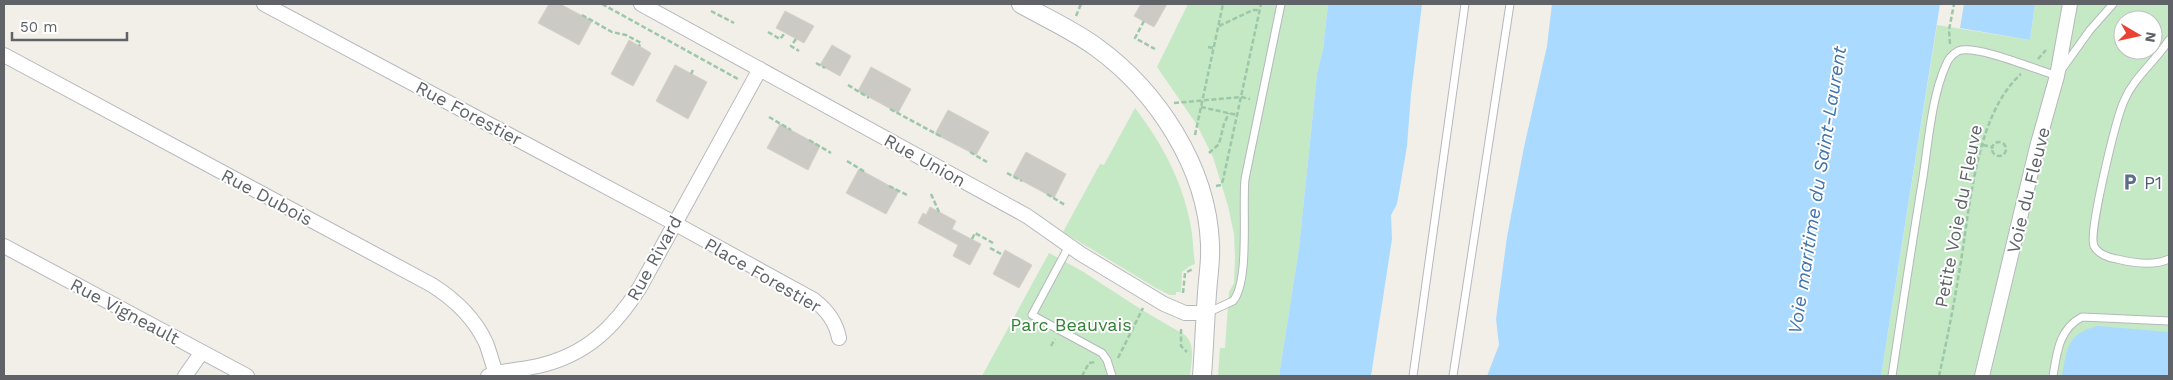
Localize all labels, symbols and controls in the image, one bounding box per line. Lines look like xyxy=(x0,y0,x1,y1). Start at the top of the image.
scale bar xyxy=(12,10,128,42)
north arrow xyxy=(2113,10,2163,60)
text: 50 m xyxy=(20,18,57,36)
text: N xyxy=(2142,31,2160,43)
water label: Voie maritime du Saint-Laurent xyxy=(1783,44,1851,335)
street label: Rue Forestier xyxy=(412,76,526,150)
street label: Petite Voie du Fleuve xyxy=(1930,123,1986,309)
street label: Voie du Fleuve xyxy=(2002,125,2054,255)
street label: Rue Union xyxy=(881,129,969,191)
street label: Rue Dubois xyxy=(218,164,316,230)
parking icon: P1 xyxy=(2120,172,2140,192)
place label: P1 xyxy=(2144,172,2162,193)
street label: Rue Rivard xyxy=(622,212,686,304)
street label: Place Forestier xyxy=(701,233,825,317)
street label: Rue Vigneault xyxy=(67,273,183,349)
park label: Parc Beauvais xyxy=(1010,314,1132,335)

